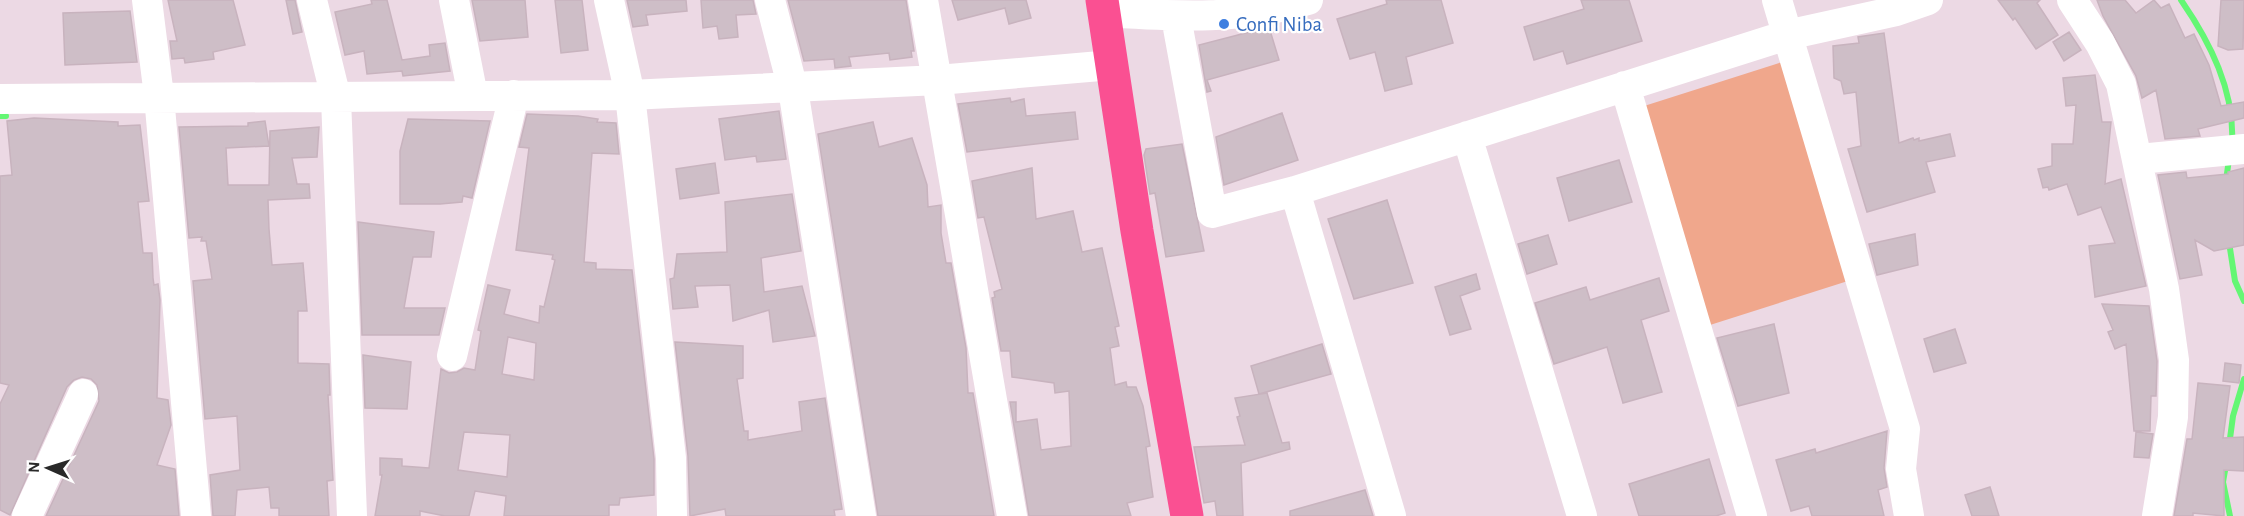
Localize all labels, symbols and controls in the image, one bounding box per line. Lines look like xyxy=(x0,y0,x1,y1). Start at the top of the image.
place label: Confi Niba xyxy=(1236,14,1323,35)
marker: Confi Niba xyxy=(1217,17,1231,31)
north arrow xyxy=(18,438,78,498)
text: N xyxy=(26,461,42,473)

